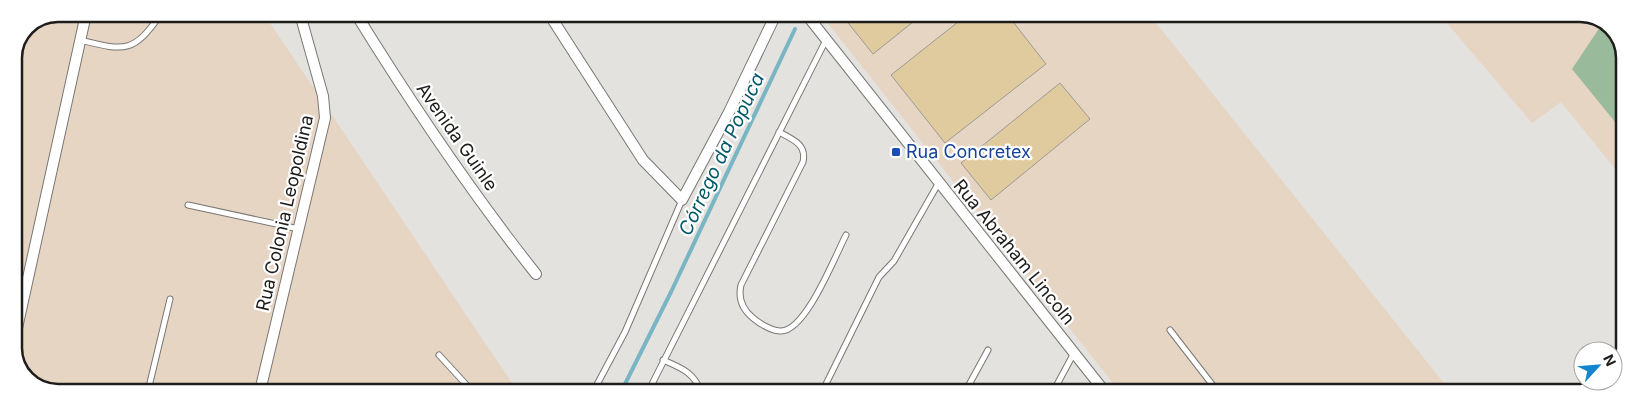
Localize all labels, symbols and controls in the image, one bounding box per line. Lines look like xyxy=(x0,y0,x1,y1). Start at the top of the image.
water label: Córrego da Popuca xyxy=(674,69,769,239)
street label: Avenida Guinle xyxy=(413,79,502,195)
street label: Rua Colonia Leopoldina xyxy=(252,113,317,313)
place label: Rua Concretex xyxy=(906,141,1031,162)
marker: Rua Concretex xyxy=(890,146,902,158)
street label: Rua Abraham Lincoln xyxy=(949,175,1079,328)
north arrow xyxy=(1573,341,1623,391)
text: N xyxy=(1600,352,1620,369)

